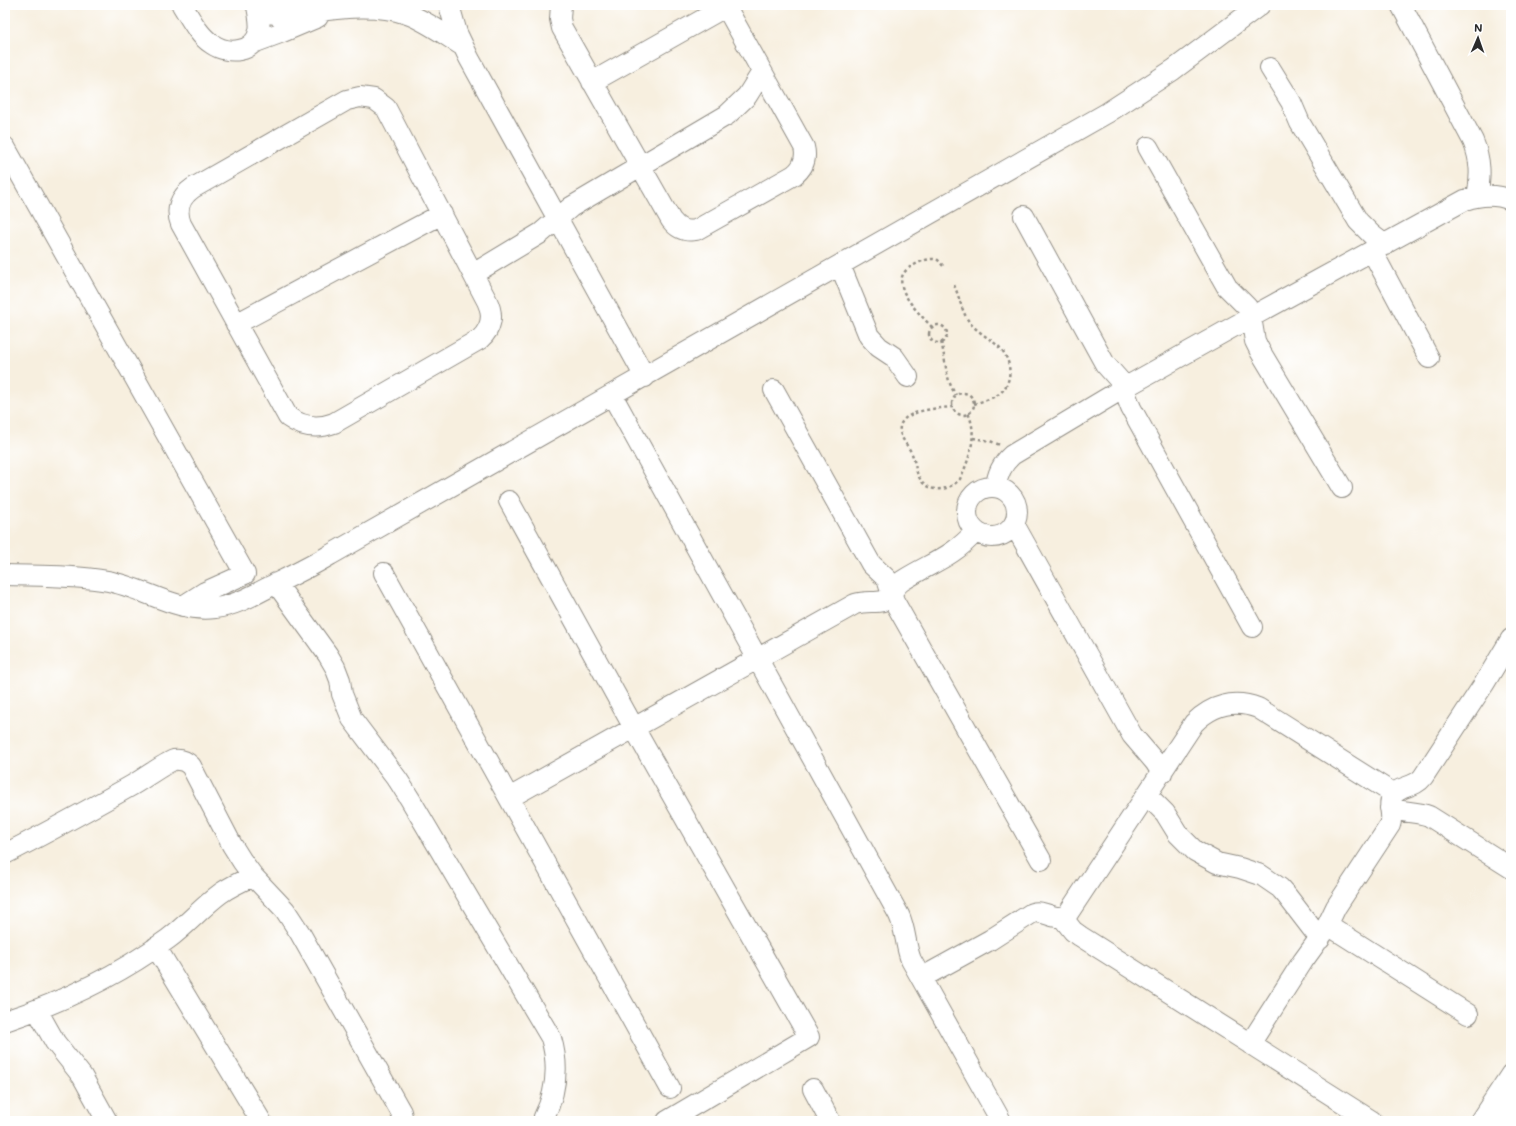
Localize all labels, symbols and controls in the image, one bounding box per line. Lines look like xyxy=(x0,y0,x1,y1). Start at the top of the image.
north arrow xyxy=(1458,18,1498,58)
text: N xyxy=(1474,20,1483,35)

